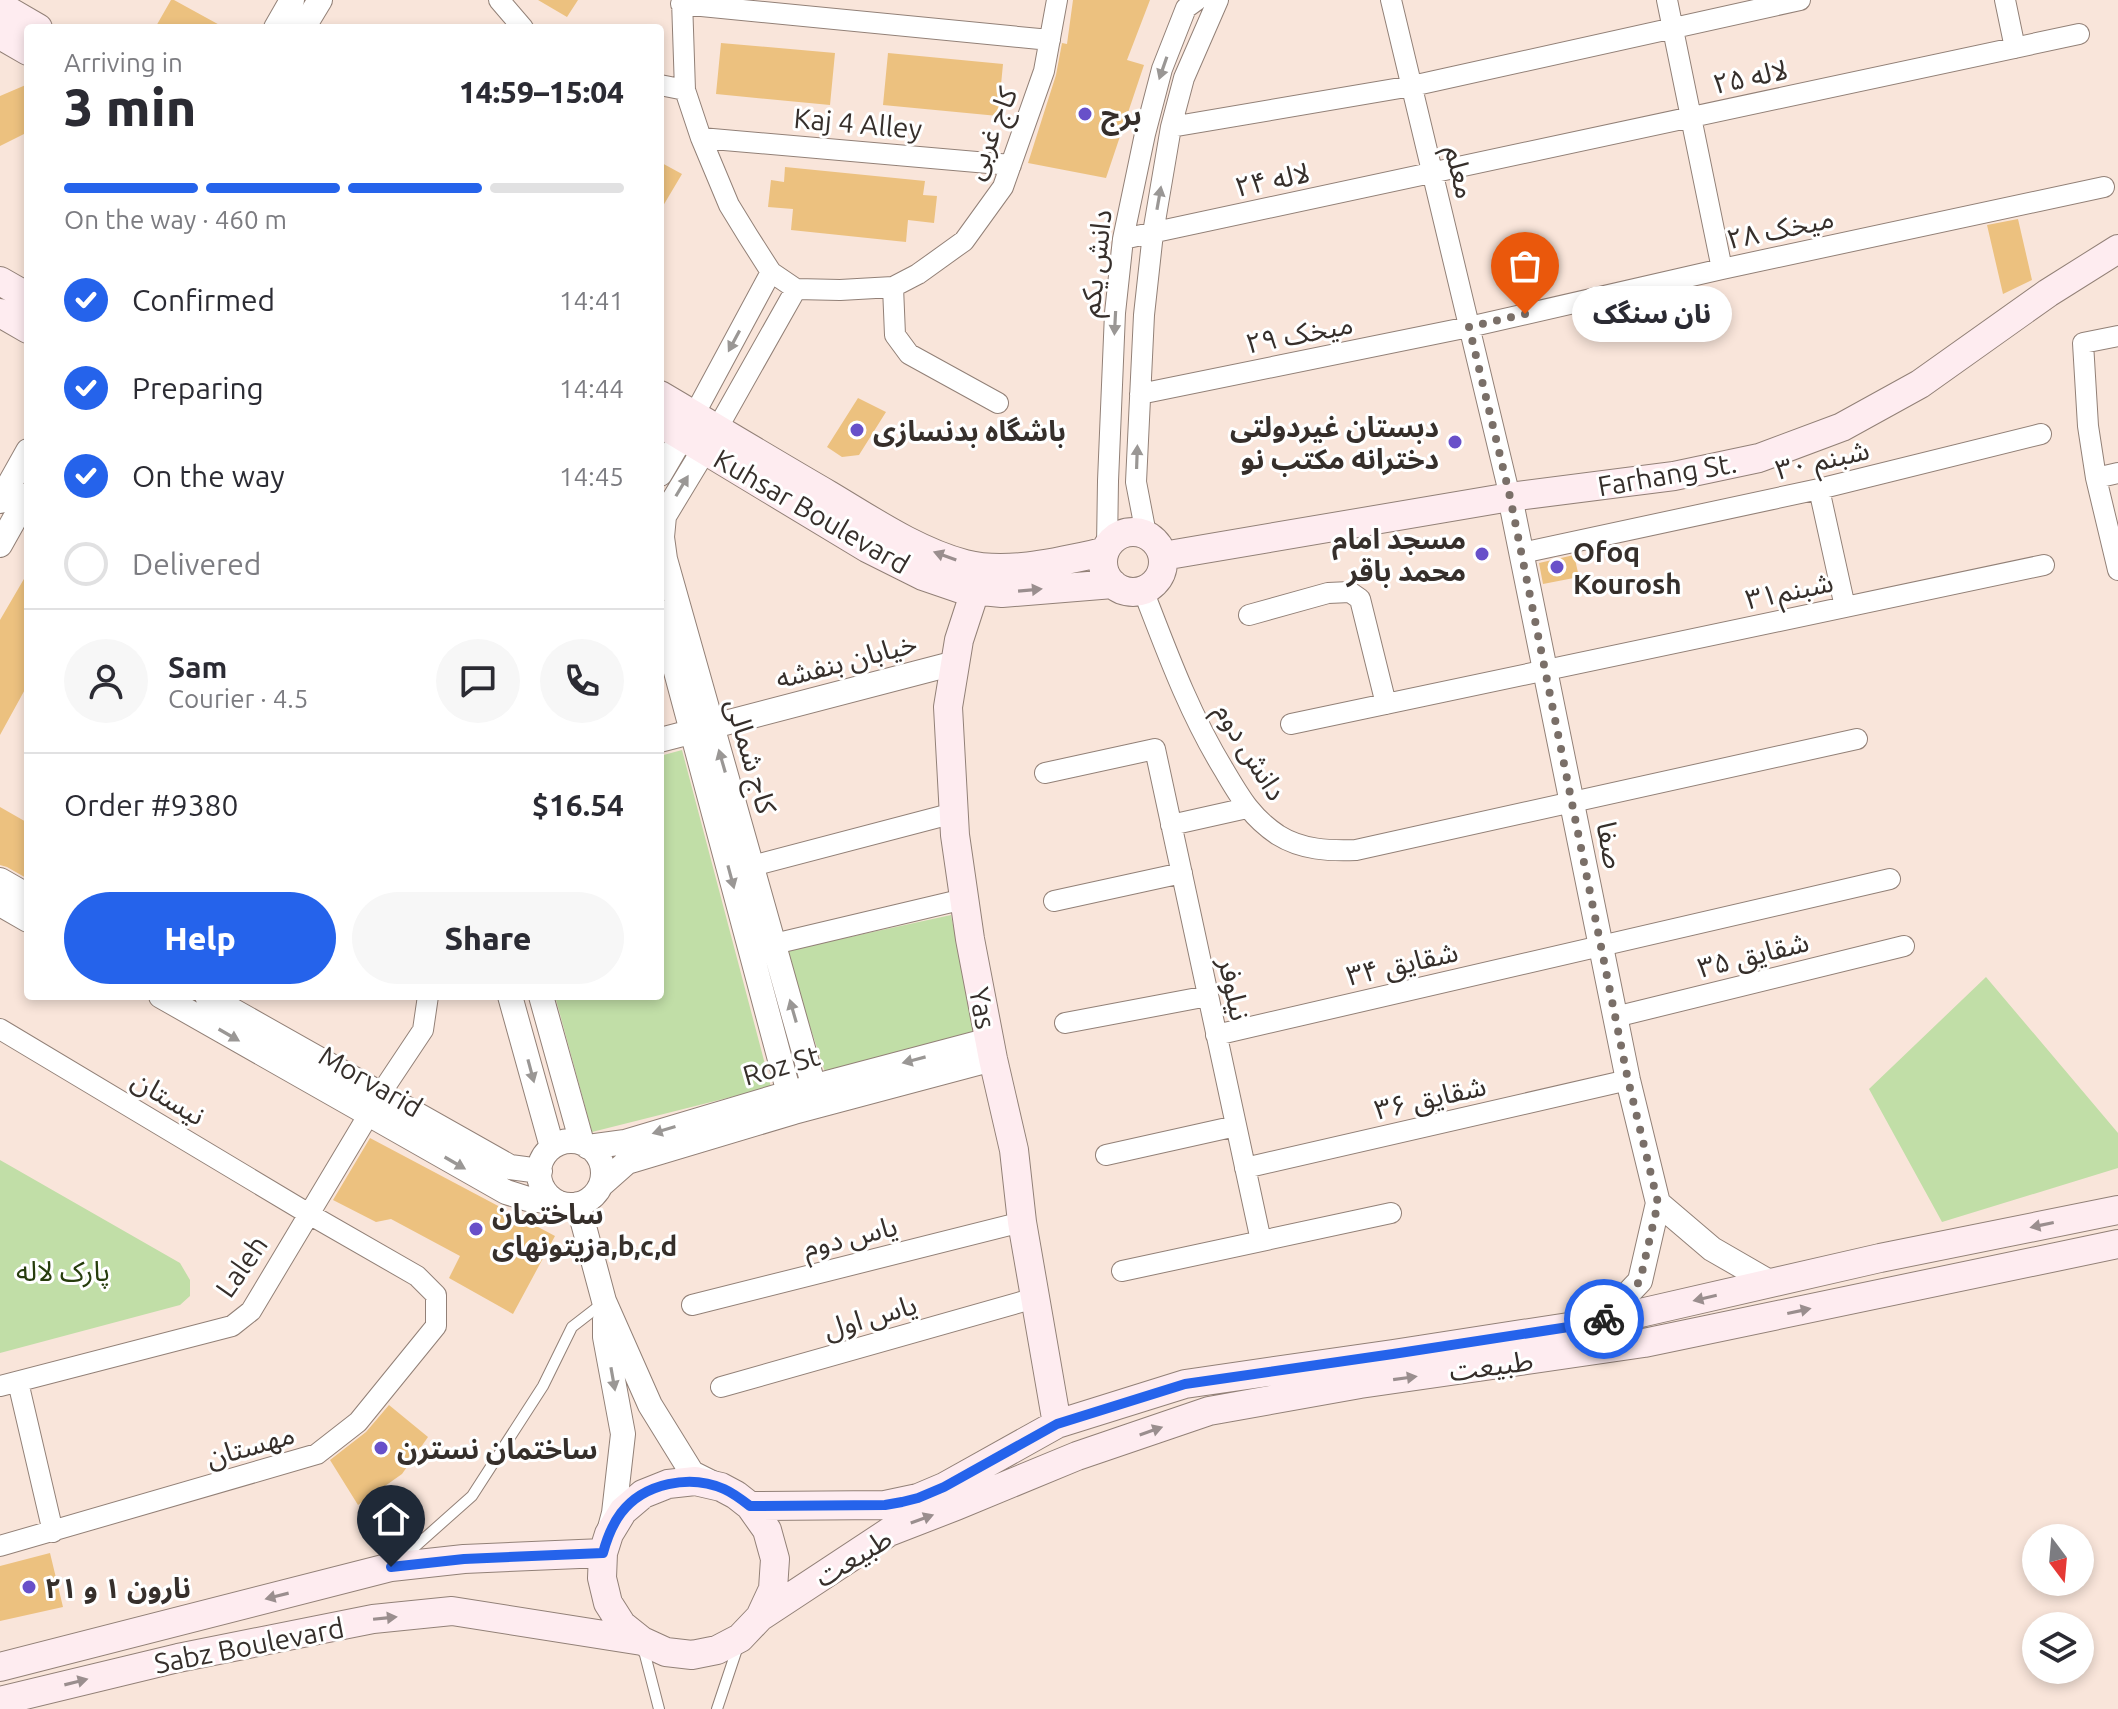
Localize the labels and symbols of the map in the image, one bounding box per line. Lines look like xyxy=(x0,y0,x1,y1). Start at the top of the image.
street label: لاله ۲۵ xyxy=(1710,53,1790,99)
one-way arrow xyxy=(1157,57,1169,81)
street label: کاج غربی xyxy=(958,82,1028,186)
place label: برج xyxy=(1101,99,1142,136)
street label: Kaj 4 Alley xyxy=(793,102,923,144)
marker: برج xyxy=(1076,105,1094,123)
street label: معلم xyxy=(1433,142,1482,203)
street label: لاله ۲۴ xyxy=(1232,156,1312,202)
one-way arrow xyxy=(1153,185,1166,210)
street label: میخک ۲۸ xyxy=(1724,202,1836,255)
street label: دانش یکم xyxy=(1073,208,1124,319)
pin xyxy=(1491,232,1559,314)
callout: نان سنگک xyxy=(1573,286,1733,342)
street label: میخک ۲۹ xyxy=(1243,307,1355,359)
one-way arrow xyxy=(1108,311,1121,336)
one-way arrow xyxy=(727,330,741,352)
place label: دبستان غیردولتی دخترانه مکتب نو xyxy=(1230,411,1439,476)
place label: باشگاه بدنسازی xyxy=(873,415,1066,448)
marker: باشگاه بدنسازی xyxy=(848,421,866,439)
marker: دبستان غیردولتی دخترانه مکتب نو xyxy=(1446,433,1464,451)
street label: شبنم ۳۰ xyxy=(1772,433,1874,492)
street label: Kuhsar Boulevard xyxy=(709,442,915,580)
one-way arrow xyxy=(1131,444,1144,469)
street label: Farhang St. xyxy=(1595,447,1739,501)
one-way arrow xyxy=(675,475,689,497)
place label: مسجد امام محمد باقر xyxy=(1332,523,1466,588)
place label: Ofoq Kourosh xyxy=(1573,536,1682,599)
marker: مسجد امام محمد باقر xyxy=(1473,545,1491,563)
one-way arrow xyxy=(933,550,957,562)
marker: Ofoq Kourosh xyxy=(1548,558,1566,576)
street label: شبنم۳۱ xyxy=(1742,566,1837,621)
one-way arrow xyxy=(1018,583,1043,596)
street label: خیابان بنفشه xyxy=(772,626,920,695)
street label: کاج شمالی xyxy=(715,695,783,819)
street label: دانش دوم xyxy=(1204,697,1293,809)
one-way arrow xyxy=(715,749,728,773)
street label: صفا xyxy=(1591,819,1631,871)
one-way arrow xyxy=(725,864,737,889)
street label: شقایق ۳۵ xyxy=(1694,925,1813,986)
street label: شقایق ۳۴ xyxy=(1343,935,1461,994)
street label: نیلوفر xyxy=(1211,954,1257,1024)
street label: Yas xyxy=(964,985,1002,1031)
one-way arrow xyxy=(786,999,799,1023)
one-way arrow xyxy=(218,1028,240,1042)
street label: Morvarid xyxy=(314,1039,428,1123)
street label: Roz St xyxy=(739,1039,823,1091)
one-way arrow xyxy=(901,1054,926,1066)
one-way arrow xyxy=(525,1060,538,1084)
street label: نیستان xyxy=(126,1063,211,1132)
street label: شقایق ۳۶ xyxy=(1371,1069,1489,1128)
one-way arrow xyxy=(651,1124,675,1137)
one-way arrow xyxy=(444,1156,466,1170)
place label: ساختمان زیتونهایa,b,c,d xyxy=(492,1198,677,1263)
street label: یاس دوم xyxy=(800,1209,902,1269)
one-way arrow xyxy=(2029,1219,2054,1232)
marker: ساختمان زیتونهایa,b,c,d xyxy=(467,1220,485,1238)
street label: Laleh xyxy=(209,1229,273,1303)
park label: پارک لاله xyxy=(16,1255,110,1289)
courier xyxy=(1564,1279,1644,1359)
street label: یاس اول xyxy=(820,1288,921,1346)
one-way arrow xyxy=(1693,1292,1718,1304)
one-way arrow xyxy=(1786,1304,1811,1317)
street label: طبیعت xyxy=(1447,1344,1535,1386)
one-way arrow xyxy=(607,1366,619,1391)
one-way arrow xyxy=(1392,1371,1417,1384)
street label: مهستان xyxy=(202,1418,298,1473)
one-way arrow xyxy=(1139,1424,1163,1436)
place label: ساختمان نسترن xyxy=(397,1433,598,1466)
marker: ساختمان نسترن xyxy=(372,1439,390,1457)
pin xyxy=(357,1485,425,1567)
one-way arrow xyxy=(910,1512,934,1525)
street label: طبیعت xyxy=(809,1522,897,1593)
north arrow xyxy=(2022,1524,2094,1596)
place label: نارون ۱ و ۲۱ xyxy=(45,1572,191,1605)
marker: نارون ۱ و ۲۱ xyxy=(20,1578,38,1596)
one-way arrow xyxy=(264,1591,289,1603)
street label: Sabz Boulevard xyxy=(152,1611,346,1679)
one-way arrow xyxy=(373,1612,398,1625)
one-way arrow xyxy=(63,1675,88,1688)

